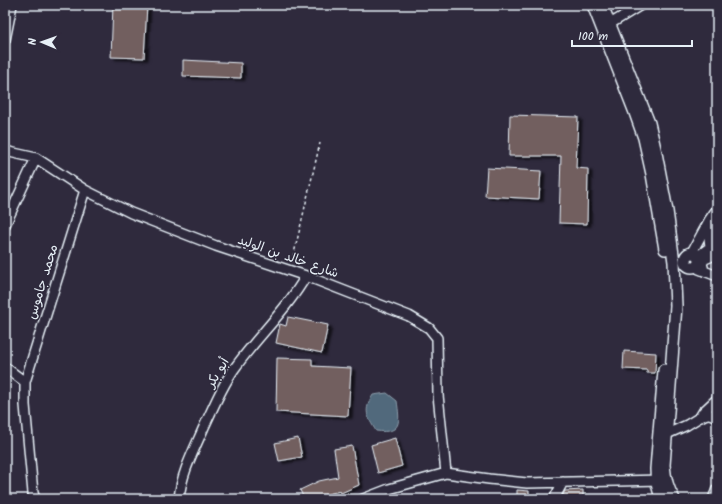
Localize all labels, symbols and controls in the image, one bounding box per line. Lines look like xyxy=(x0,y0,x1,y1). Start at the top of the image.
north arrow xyxy=(22,22,62,62)
scale bar xyxy=(572,22,692,48)
text: 100 m xyxy=(578,27,609,46)
text: N xyxy=(24,38,42,45)
street label: شارع خالد بن الوليد xyxy=(235,230,341,284)
street label: محمد جاموس xyxy=(22,242,64,322)
street label: أبو بكر xyxy=(200,353,236,393)

